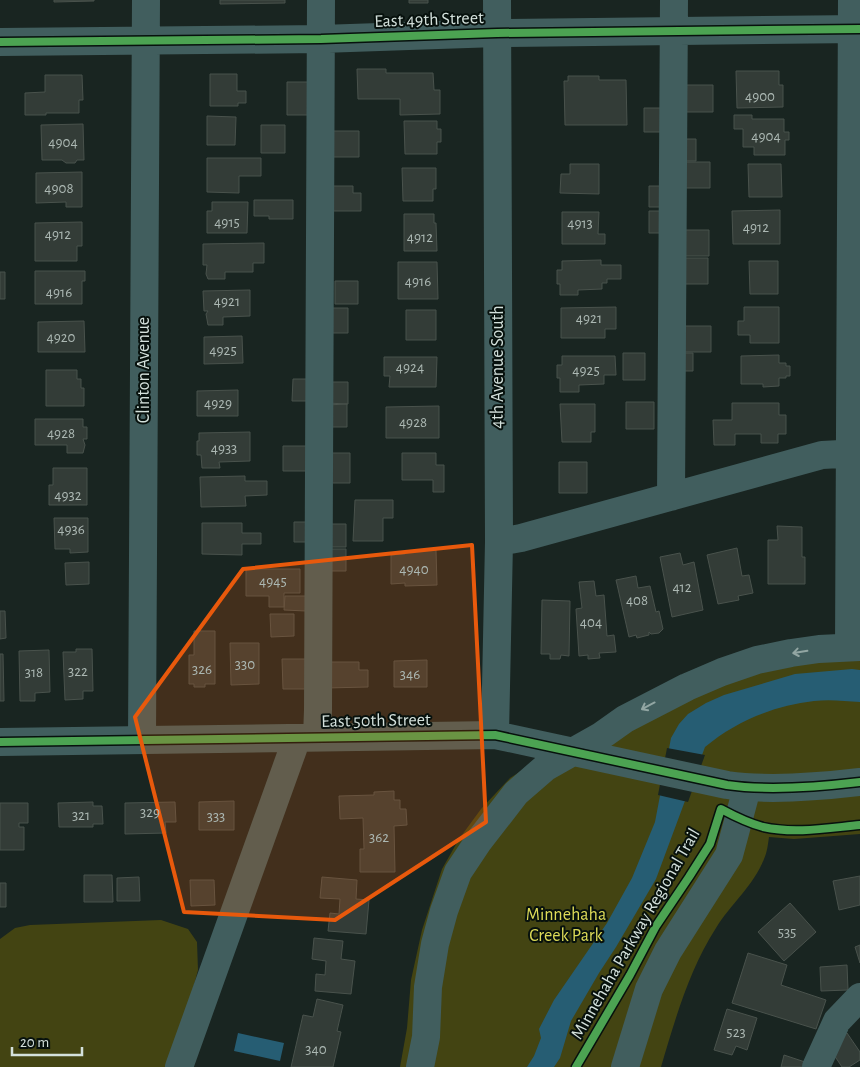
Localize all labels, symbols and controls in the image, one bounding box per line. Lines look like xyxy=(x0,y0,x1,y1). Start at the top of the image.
street label: East 49th Street xyxy=(374,9,484,31)
house number: 4900 xyxy=(745,89,775,104)
house number: 4904 xyxy=(751,129,781,144)
house number: 4904 xyxy=(48,135,78,150)
house number: 4908 xyxy=(44,181,74,196)
house number: 4915 xyxy=(214,215,240,230)
house number: 4913 xyxy=(567,216,593,231)
house number: 4912 xyxy=(743,220,769,235)
house number: 4912 xyxy=(45,227,71,242)
house number: 4912 xyxy=(407,230,433,245)
house number: 4916 xyxy=(405,274,431,289)
house number: 4916 xyxy=(46,285,72,300)
house number: 4921 xyxy=(214,294,240,309)
street label: 4th Avenue South xyxy=(489,305,507,429)
house number: 4921 xyxy=(576,311,602,326)
street label: Clinton Avenue xyxy=(135,317,153,423)
house number: 4920 xyxy=(46,330,76,345)
house number: 4925 xyxy=(209,343,237,358)
house number: 4924 xyxy=(396,360,424,375)
house number: 4925 xyxy=(572,363,600,378)
house number: 4929 xyxy=(204,396,232,411)
house number: 4928 xyxy=(399,415,427,430)
house number: 4928 xyxy=(47,426,75,441)
house number: 4933 xyxy=(211,441,237,456)
house number: 4932 xyxy=(54,488,82,503)
house number: 4936 xyxy=(57,522,85,537)
house number: 4940 xyxy=(399,562,429,577)
house number: 4945 xyxy=(259,574,287,589)
house number: 412 xyxy=(672,580,692,595)
house number: 408 xyxy=(626,593,648,608)
house number: 404 xyxy=(580,615,602,630)
one-way arrow xyxy=(793,647,809,657)
house number: 330 xyxy=(235,657,255,672)
house number: 326 xyxy=(192,662,212,677)
house number: 322 xyxy=(68,664,88,679)
house number: 318 xyxy=(25,665,43,680)
house number: 346 xyxy=(400,667,420,682)
one-way arrow xyxy=(642,702,656,712)
street label: East 50th Street xyxy=(321,711,431,731)
house number: 329 xyxy=(140,805,160,820)
house number: 321 xyxy=(72,808,90,823)
house number: 333 xyxy=(207,809,225,824)
street label: Minnehaha Parkway Regional Trail xyxy=(568,826,704,1042)
house number: 362 xyxy=(369,830,389,845)
park label: Minnehaha Creek Park xyxy=(526,906,606,945)
house number: 535 xyxy=(778,925,796,940)
scale bar xyxy=(12,1024,82,1056)
house number: 523 xyxy=(726,1025,746,1040)
text: 20 m xyxy=(20,1035,49,1050)
house number: 340 xyxy=(305,1042,327,1057)

